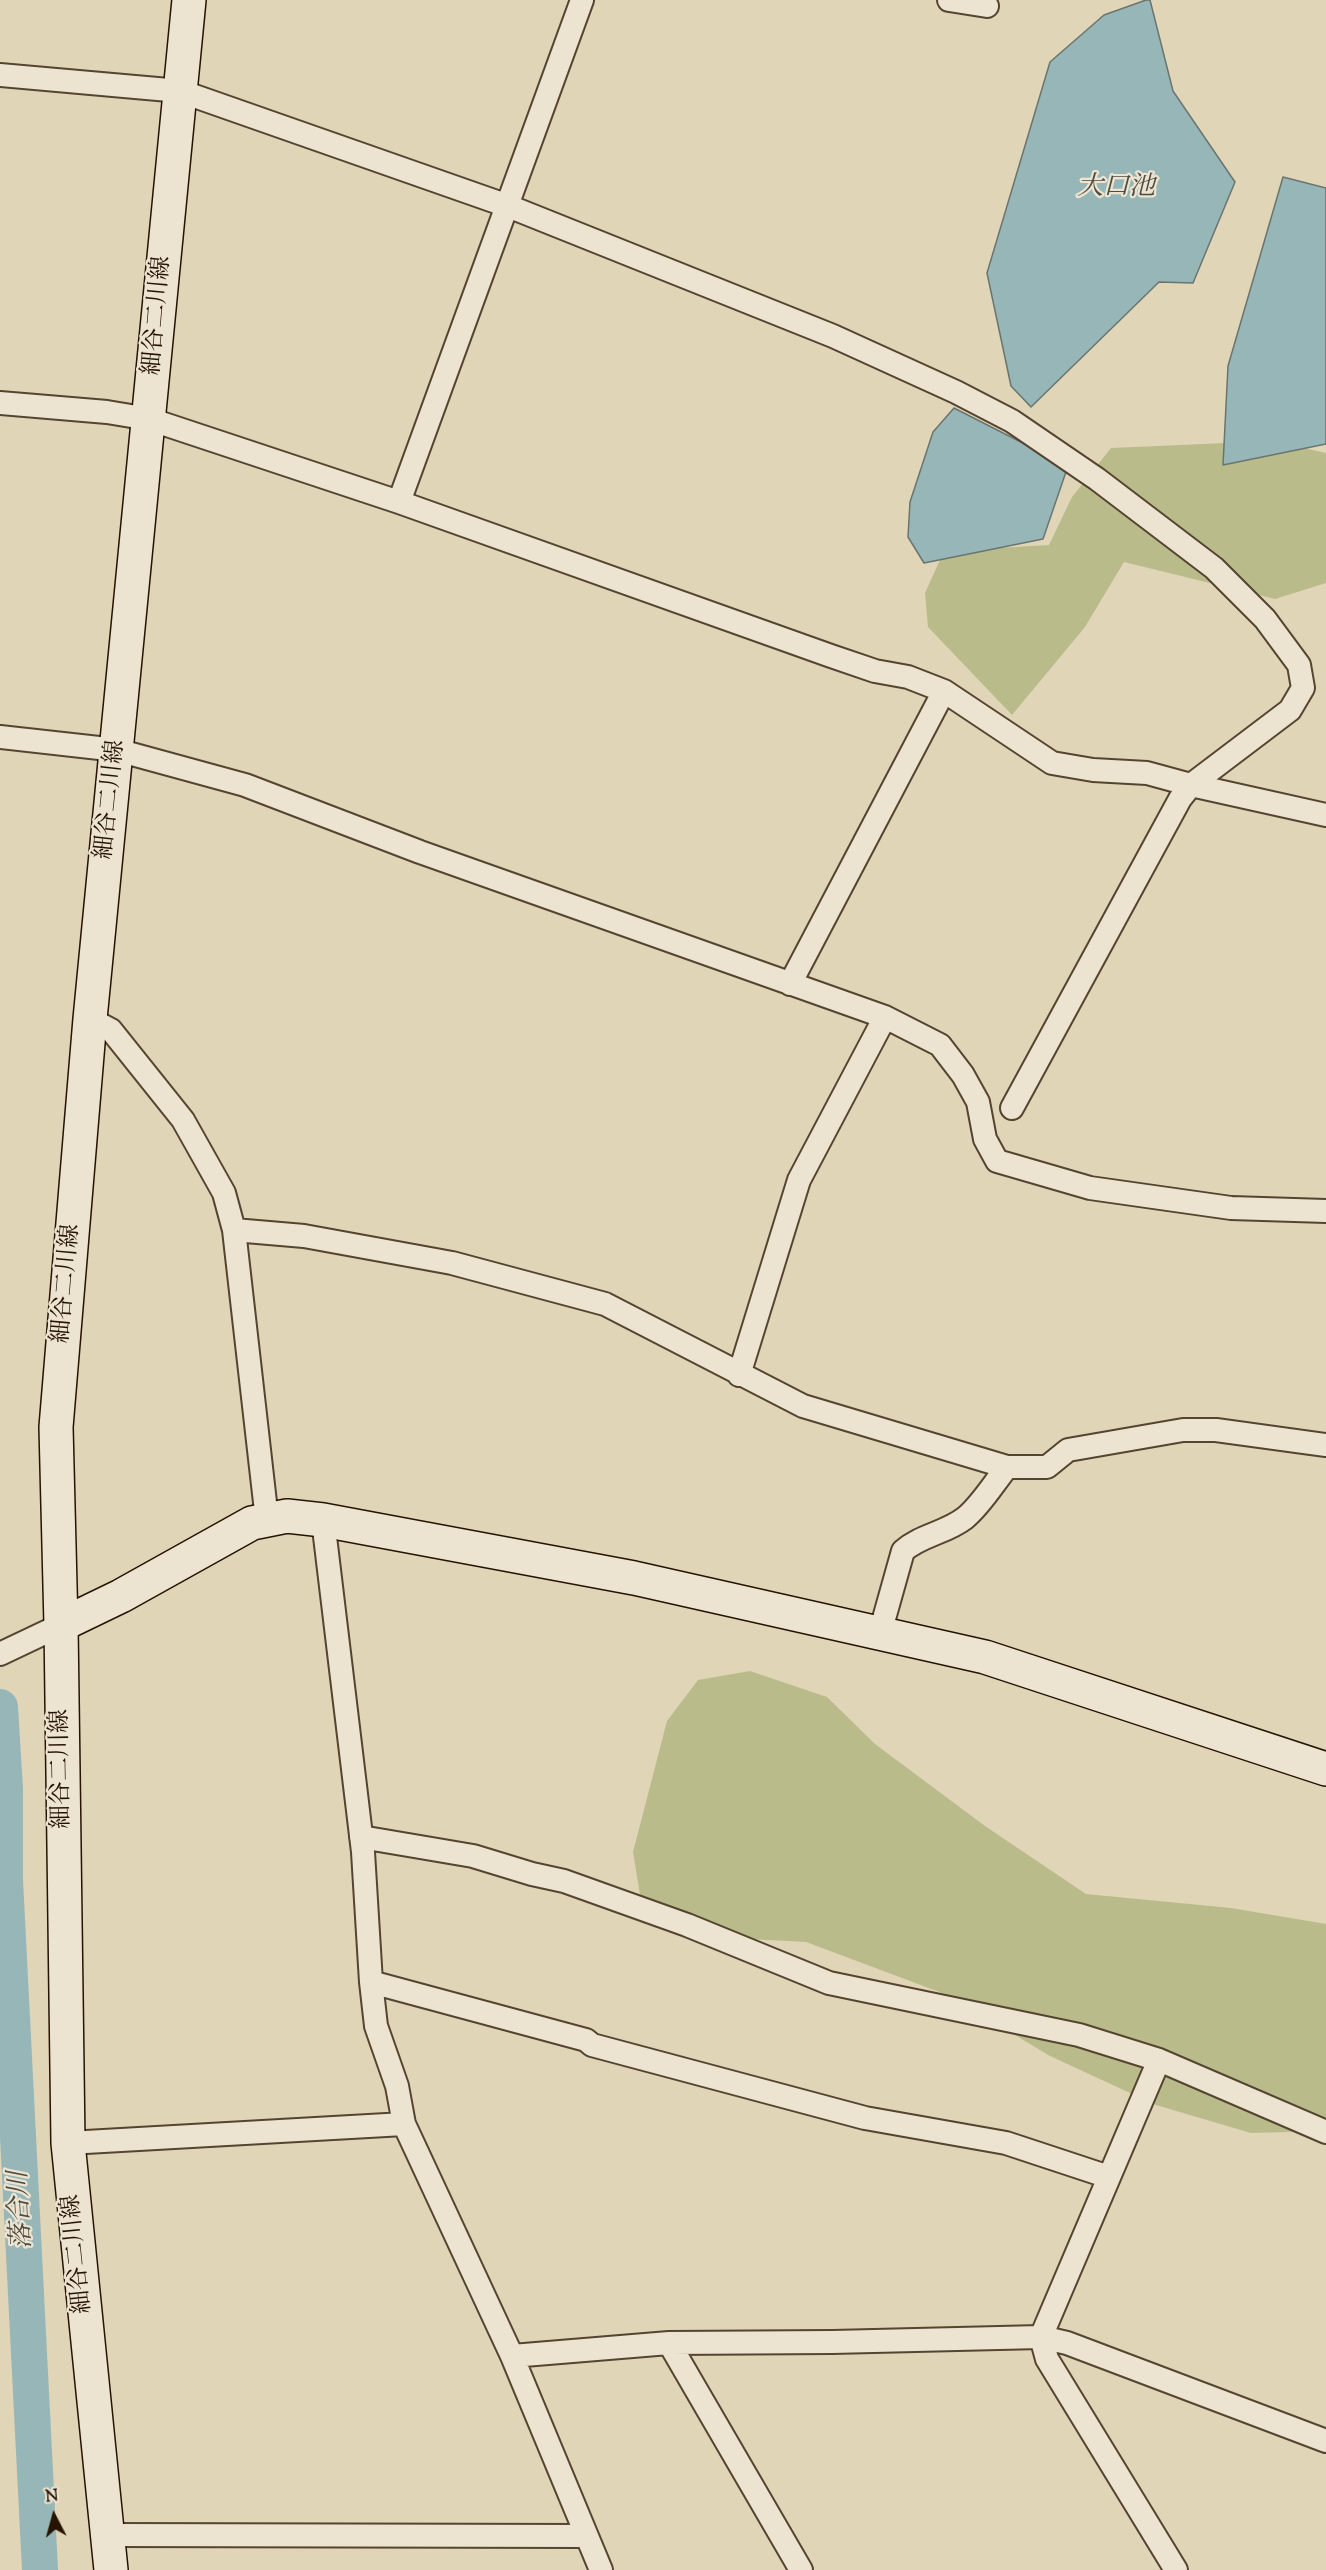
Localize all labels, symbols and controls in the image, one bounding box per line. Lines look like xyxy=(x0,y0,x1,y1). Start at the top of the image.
water label: 大口池 xyxy=(1077,174,1155,206)
street label: 細谷二川線 xyxy=(139,255,179,377)
street label: 細谷二川線 xyxy=(91,739,133,861)
street label: 細谷二川線 xyxy=(48,1223,88,1345)
street label: 細谷二川線 xyxy=(48,1709,78,1829)
water label: 落合川 xyxy=(5,2170,41,2250)
street label: 細谷二川線 xyxy=(58,2193,100,2315)
text: N xyxy=(45,2485,60,2510)
north arrow xyxy=(24,2486,84,2546)

